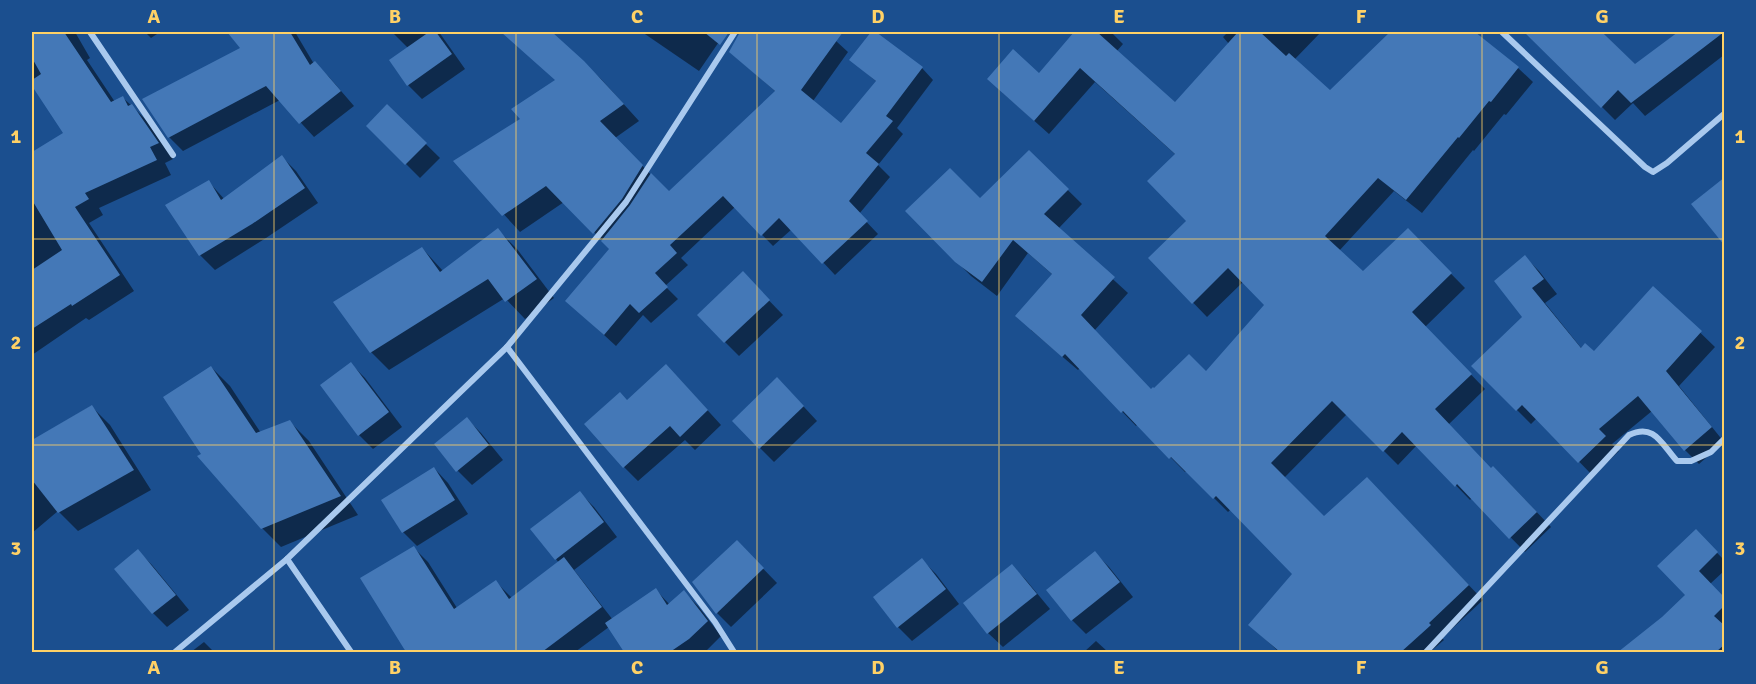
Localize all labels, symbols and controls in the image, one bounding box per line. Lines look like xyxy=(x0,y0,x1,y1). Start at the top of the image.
text: A xyxy=(148,4,161,29)
text: B xyxy=(389,4,401,29)
text: C xyxy=(631,4,643,29)
text: D xyxy=(871,4,885,29)
text: E xyxy=(1113,4,1125,29)
text: F xyxy=(1356,4,1367,29)
text: G xyxy=(1595,4,1609,29)
text: 1 xyxy=(11,124,22,149)
text: 1 xyxy=(1735,124,1746,149)
text: 2 xyxy=(11,330,21,355)
text: 2 xyxy=(1735,330,1745,355)
text: 3 xyxy=(11,536,21,561)
text: 3 xyxy=(1735,536,1745,561)
text: A xyxy=(148,655,161,680)
text: B xyxy=(389,655,401,680)
text: C xyxy=(631,655,643,680)
text: D xyxy=(871,655,885,680)
text: E xyxy=(1113,655,1125,680)
text: F xyxy=(1356,655,1367,680)
text: G xyxy=(1595,655,1609,680)

